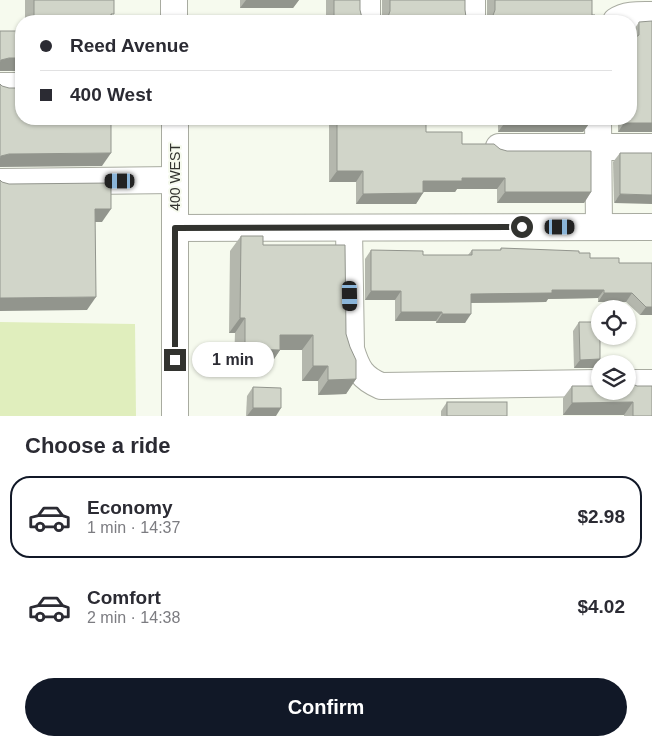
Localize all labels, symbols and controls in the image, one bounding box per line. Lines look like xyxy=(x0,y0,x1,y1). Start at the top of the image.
text: Reed Avenue xyxy=(70,35,189,56)
text: 400 West xyxy=(70,84,152,105)
street label: 400 WEST xyxy=(167,143,183,211)
car xyxy=(105,174,135,189)
route start xyxy=(511,216,533,238)
car xyxy=(545,220,575,235)
car xyxy=(342,281,357,311)
map controls xyxy=(591,300,636,400)
button: locate xyxy=(591,300,636,345)
callout: 1 min xyxy=(192,342,275,378)
route end xyxy=(164,349,186,371)
text: 1 min xyxy=(212,351,254,368)
button: layers xyxy=(591,355,636,400)
text: Choose a ride xyxy=(25,433,170,458)
icon: car xyxy=(27,495,72,540)
text: Economy xyxy=(87,497,173,518)
text: $2.98 xyxy=(577,506,625,527)
text: 1 min · 14:37 xyxy=(87,519,180,536)
icon: car xyxy=(27,585,72,630)
text: Comfort xyxy=(87,587,161,608)
text: $4.02 xyxy=(577,596,625,617)
text: 2 min · 14:38 xyxy=(87,609,180,626)
button: Confirm xyxy=(25,678,627,736)

